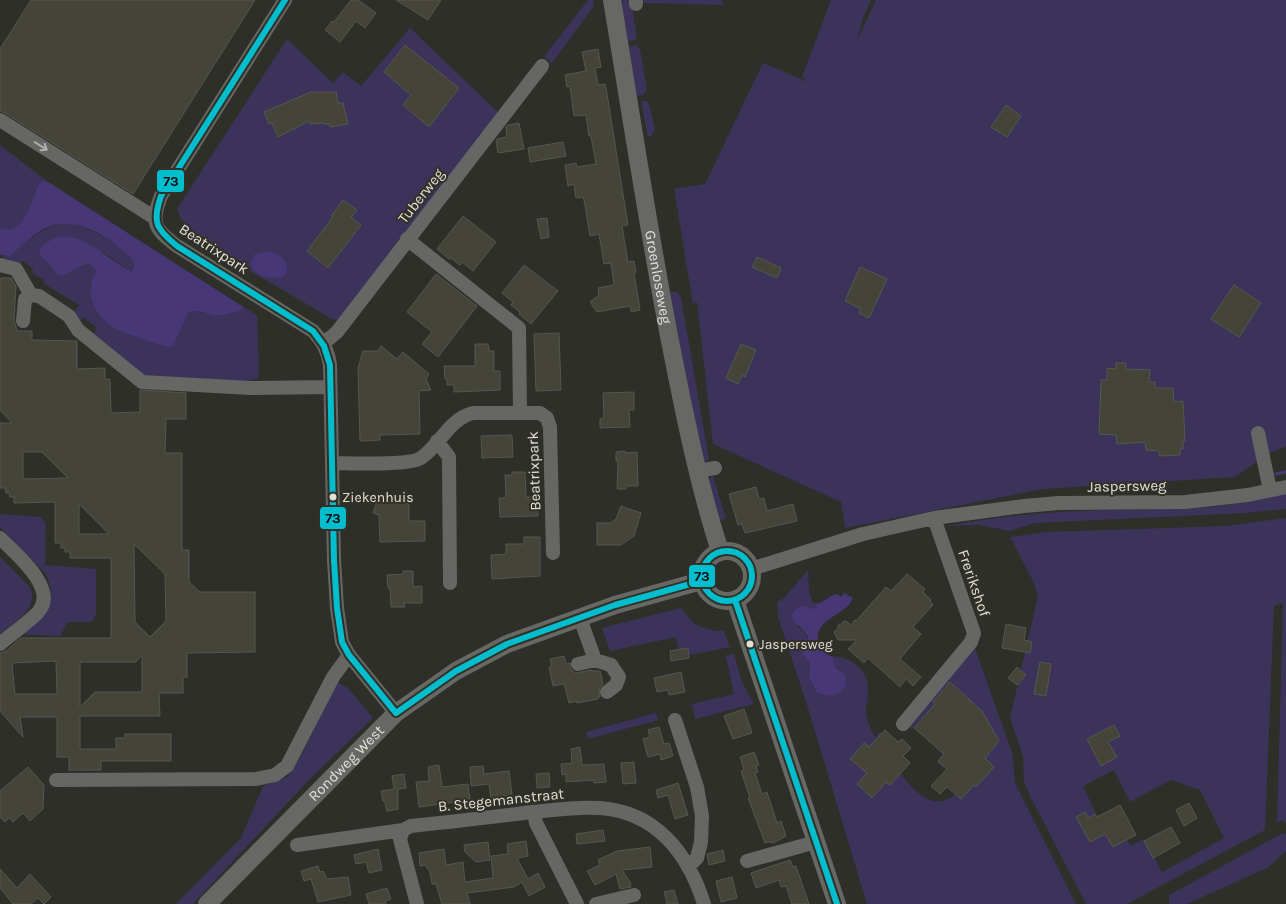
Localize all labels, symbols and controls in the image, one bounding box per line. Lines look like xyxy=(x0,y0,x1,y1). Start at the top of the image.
one-way arrow xyxy=(34,141,48,151)
street label: Tuberweg xyxy=(394,165,448,227)
line badge: 73 xyxy=(156,169,185,193)
text: 73 xyxy=(163,173,179,190)
street label: Beatrixpark xyxy=(176,220,252,278)
street label: Groenloseweg xyxy=(641,229,676,326)
street label: Beatrixpark xyxy=(524,431,544,511)
street label: Jaspersweg xyxy=(1087,476,1167,496)
place label: Ziekenhuis xyxy=(342,489,414,506)
marker: Ziekenhuis xyxy=(328,492,338,502)
line badge: 73 xyxy=(319,506,347,530)
text: 73 xyxy=(325,510,341,527)
street label: Frerikshof xyxy=(954,547,994,620)
line badge: 73 xyxy=(688,564,716,588)
text: 73 xyxy=(694,568,710,585)
place label: Jaspersweg xyxy=(759,636,833,653)
marker: Jaspersweg xyxy=(745,639,755,649)
street label: Rondweg West xyxy=(305,721,388,805)
street label: B. Stegemanstraat xyxy=(437,784,565,816)

